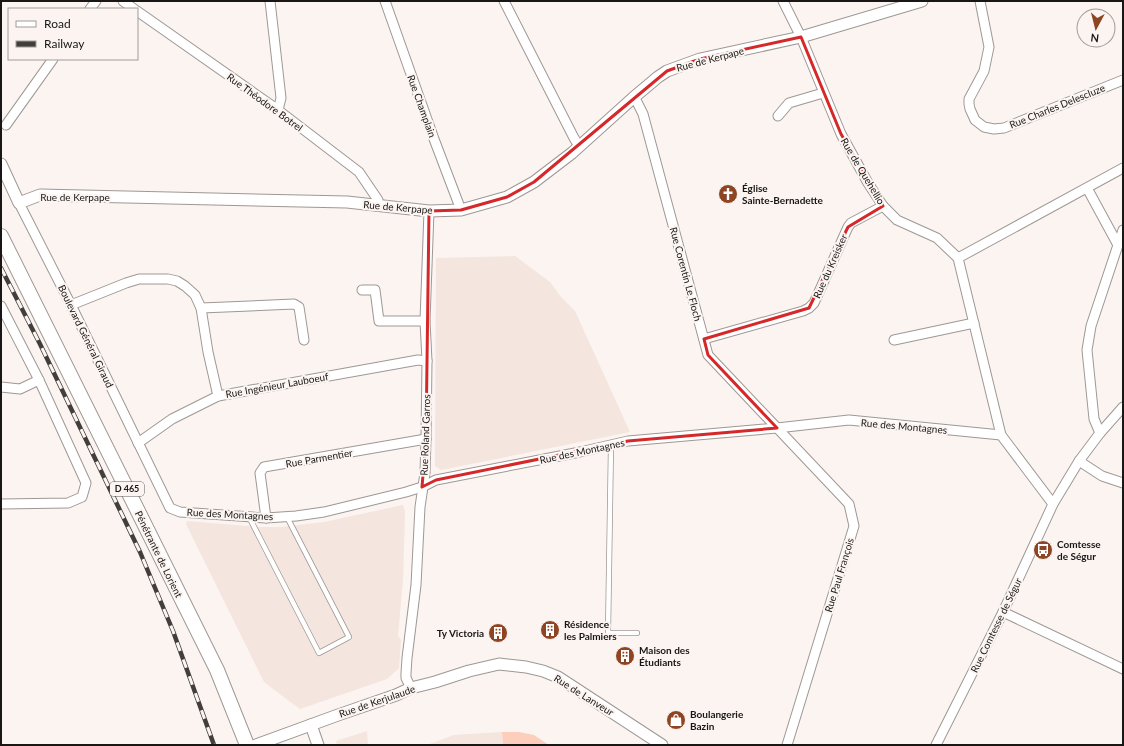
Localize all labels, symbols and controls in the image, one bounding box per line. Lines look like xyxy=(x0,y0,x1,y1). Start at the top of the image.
legend xyxy=(8,8,138,60)
north arrow xyxy=(1076,8,1116,48)
text: Road xyxy=(44,16,71,31)
text: N xyxy=(1090,31,1100,45)
text: Railway xyxy=(44,36,85,51)
street label: Rue de Kerpape xyxy=(675,44,745,74)
street label: Rue Théodore Botrel xyxy=(225,70,305,134)
street label: Rue Champlain xyxy=(405,73,439,139)
street label: Rue Charles Delescluze xyxy=(1007,81,1107,131)
street label: Rue de Quehellio xyxy=(838,136,888,207)
place label: Église Sainte-Bernadette xyxy=(742,182,824,206)
church icon: Église Sainte-Bernadette xyxy=(717,183,739,205)
street label: Rue de Kerpape xyxy=(40,191,110,203)
street label: Rue de Kerpape xyxy=(363,198,433,216)
street label: Rue Corentin Le Floch xyxy=(668,226,704,322)
street label: Rue du Kreisker xyxy=(810,232,850,300)
street label: Boulevard Général Giraud xyxy=(56,283,116,389)
street label: Rue Ingénieur Lauboeuf xyxy=(225,370,330,400)
street label: Rue Roland Garros xyxy=(418,394,432,476)
street label: Rue des Montagnes xyxy=(860,416,948,436)
street label: Rue des Montagnes xyxy=(538,436,626,466)
street label: Rue Parmentier xyxy=(284,446,354,470)
road number: D 465 xyxy=(110,482,144,496)
street label: Rue des Montagnes xyxy=(186,506,274,522)
street label: Pénétrante de Lorient xyxy=(133,509,185,600)
street label: Rue Paul François xyxy=(822,536,856,614)
place label: Comtesse de Ségur xyxy=(1057,538,1101,562)
bus stop icon: Comtesse de Ségur xyxy=(1032,539,1054,561)
street label: Rue Comtesse de Ségur xyxy=(968,575,1024,674)
place label: Résidence les Palmiers xyxy=(564,618,617,642)
building icon: Résidence les Palmiers xyxy=(539,619,561,641)
building icon: Ty Victoria xyxy=(487,622,509,644)
place label: Ty Victoria xyxy=(437,627,484,639)
place label: Maison des Étudiants xyxy=(639,644,690,668)
building icon: Maison des Étudiants xyxy=(614,645,636,667)
street label: Rue de Lanveur xyxy=(552,672,616,718)
street label: Rue de Kerjulaude xyxy=(337,682,417,720)
place label: Boulangerie Bazin xyxy=(690,708,744,732)
shop icon: Boulangerie Bazin xyxy=(665,709,687,731)

